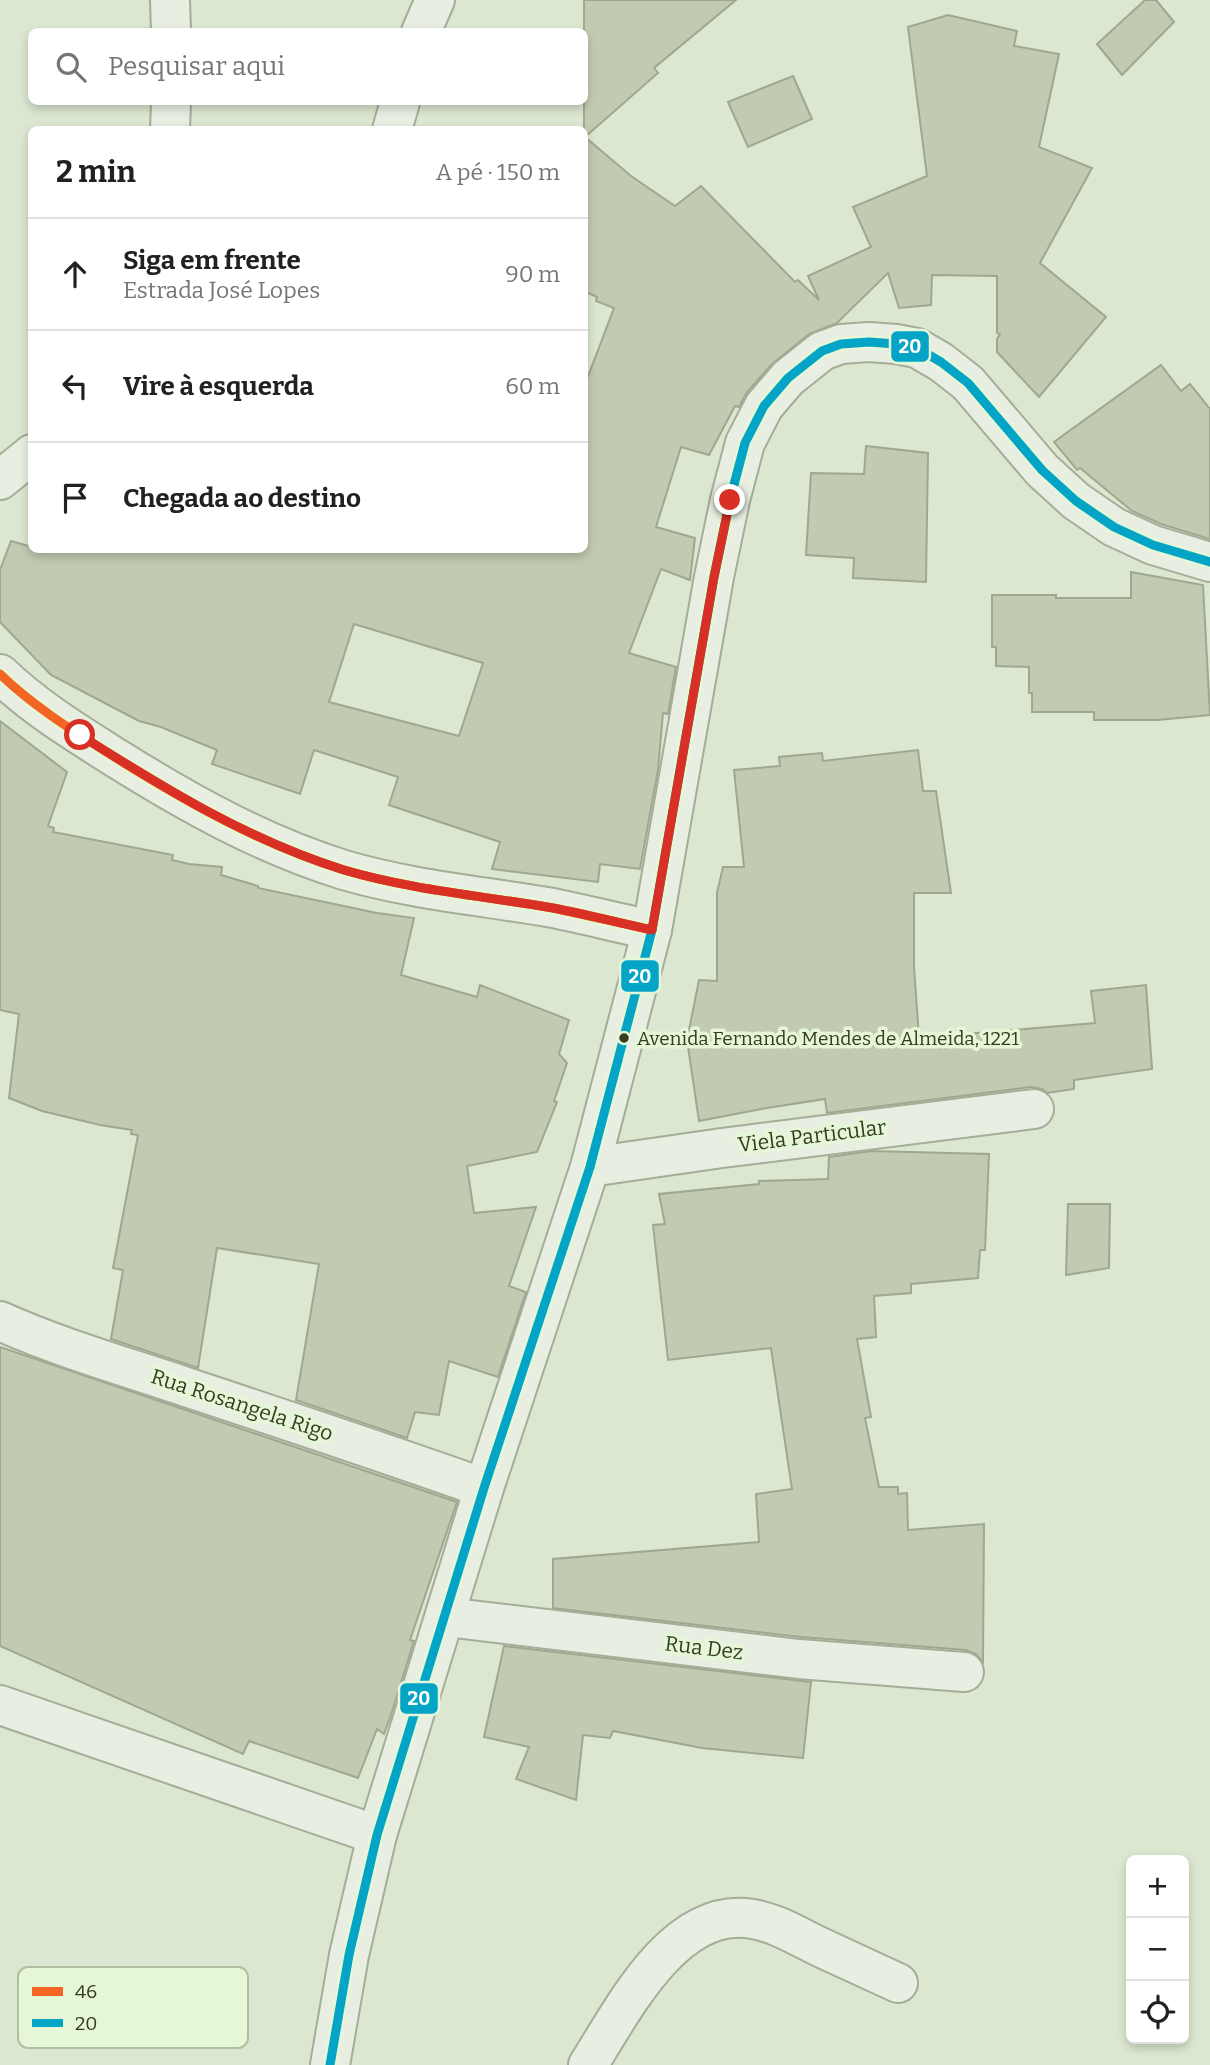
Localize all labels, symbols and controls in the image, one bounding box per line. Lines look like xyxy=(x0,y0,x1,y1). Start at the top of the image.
search box xyxy=(28,28,588,105)
icon: search xyxy=(52,48,90,86)
text: Pesquisar aqui xyxy=(108,51,285,82)
text: 2 min xyxy=(56,154,136,190)
text: A pé · 150 m xyxy=(436,158,560,186)
text: Siga em frente xyxy=(123,245,301,276)
icon: ahead xyxy=(56,255,94,293)
text: 90 m xyxy=(505,260,560,288)
text: Estrada José Lopes xyxy=(123,276,320,304)
line badge: 20 xyxy=(890,330,930,363)
text: 20 xyxy=(899,335,921,358)
icon: left xyxy=(56,367,94,405)
text: Vire à esquerda xyxy=(123,371,314,402)
text: 60 m xyxy=(505,372,560,400)
icon: arrive xyxy=(56,479,94,517)
text: Chegada ao destino xyxy=(123,483,361,514)
route end xyxy=(714,484,745,515)
route start xyxy=(64,719,95,750)
line badge: 20 xyxy=(620,959,660,993)
text: 20 xyxy=(629,965,651,988)
place label: Avenida Fernando Mendes de Almeida, 1221 xyxy=(637,1027,1019,1050)
marker: Avenida Fernando Mendes de Almeida, 1221 xyxy=(617,1031,631,1045)
street label: Viela Particular xyxy=(736,1114,888,1158)
street label: Rua Rosangela Rigo xyxy=(148,1363,336,1447)
street label: Rua Dez xyxy=(663,1630,745,1666)
line badge: 20 xyxy=(399,1682,439,1715)
text: 20 xyxy=(408,1687,430,1710)
map controls xyxy=(1126,1855,1189,2044)
button: + xyxy=(1126,1855,1189,1918)
button: − xyxy=(1126,1918,1189,1981)
legend xyxy=(18,1967,248,2048)
text: 46 xyxy=(75,1980,97,2003)
button: locate xyxy=(1126,1981,1189,2044)
text: 20 xyxy=(75,2012,98,2035)

